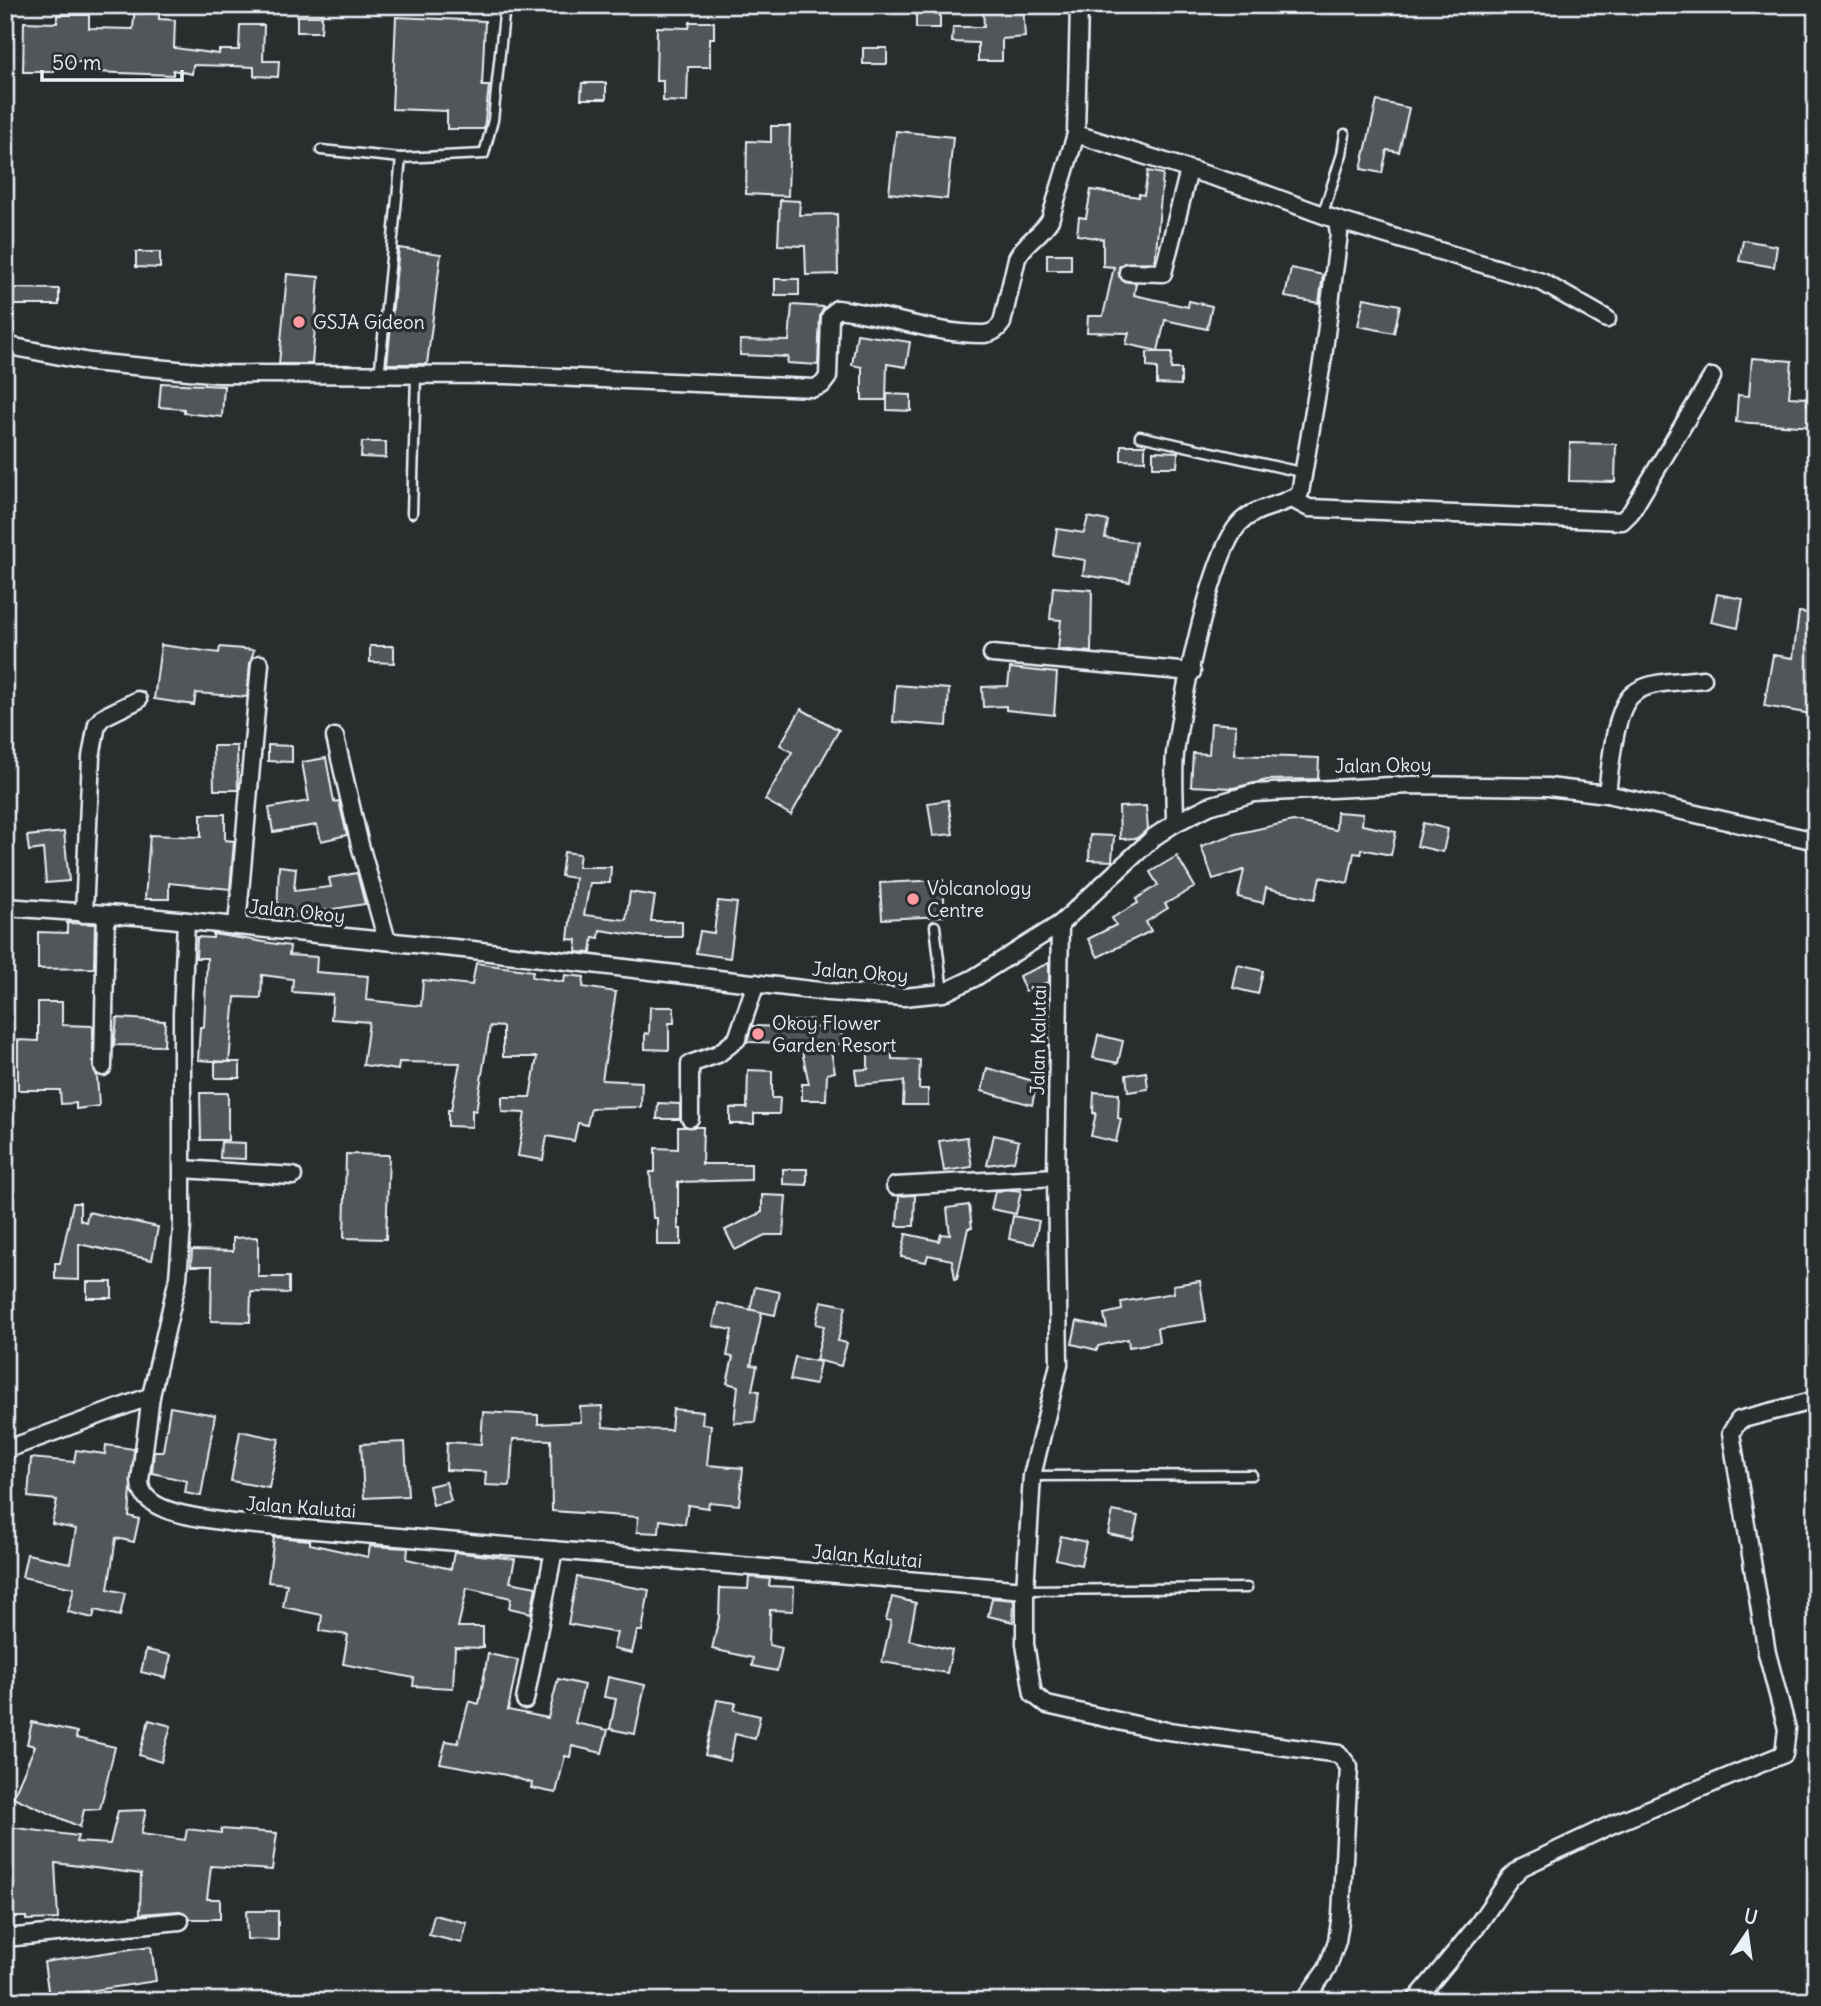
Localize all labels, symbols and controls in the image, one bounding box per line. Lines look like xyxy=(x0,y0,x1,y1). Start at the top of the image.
scale bar xyxy=(42,38,182,82)
text: 50 m xyxy=(52,49,101,76)
place label: GSJA Gideon xyxy=(313,310,425,334)
marker: GSJA Gideon xyxy=(291,314,307,330)
street label: Jalan Okoy xyxy=(1334,752,1432,778)
place label: Volcanology Centre xyxy=(927,876,1031,922)
marker: Volcanology Centre xyxy=(905,891,921,907)
street label: Jalan Okoy xyxy=(248,894,346,928)
street label: Jalan Okoy xyxy=(811,957,909,987)
street label: Jalan Kalutai xyxy=(1025,985,1051,1095)
place label: Okoy Flower Garden Resort xyxy=(772,1011,896,1057)
marker: Okoy Flower Garden Resort xyxy=(750,1026,766,1042)
street label: Jalan Kalutai xyxy=(245,1491,357,1523)
street label: Jalan Kalutai xyxy=(811,1539,923,1573)
north arrow xyxy=(1713,1898,1783,1968)
text: U xyxy=(1742,1903,1760,1930)

